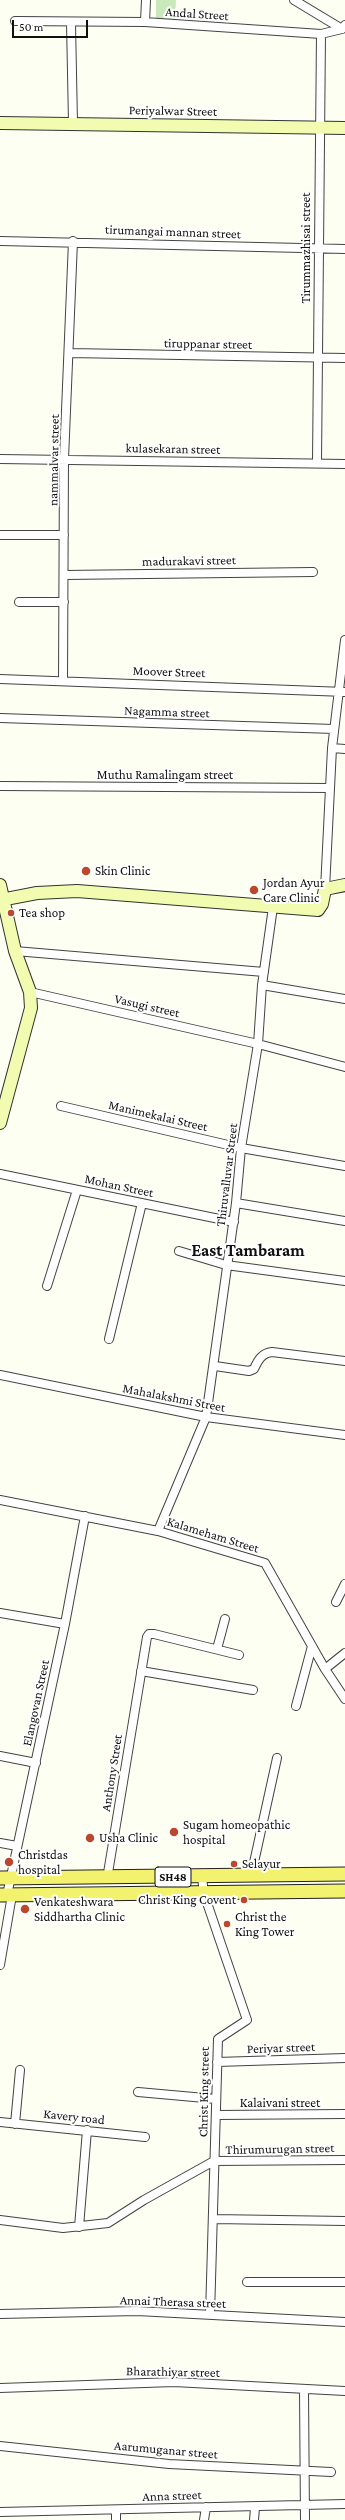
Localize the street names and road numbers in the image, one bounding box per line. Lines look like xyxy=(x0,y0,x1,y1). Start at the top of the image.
street label: Andal Street xyxy=(165,4,229,24)
street label: Periyalwar Street xyxy=(129,102,217,120)
street label: Tirummazhisai street xyxy=(298,192,314,304)
street label: tirumangai mannan street xyxy=(105,222,241,242)
street label: tiruppanar street xyxy=(164,335,252,353)
street label: nammalvar street xyxy=(45,414,63,506)
street label: kulasekaran street xyxy=(126,440,220,458)
street label: madurakavi street xyxy=(142,552,236,570)
street label: Moover Street xyxy=(132,663,206,681)
street label: Nagamma street xyxy=(124,703,210,721)
street label: Muthu Ramalingam street xyxy=(97,767,233,783)
street label: Vasugi street xyxy=(113,991,181,1021)
street label: Manimekalai Street xyxy=(107,1097,209,1135)
street label: Thiruvalluvar Street xyxy=(213,1122,241,1228)
street label: Mohan Street xyxy=(83,1171,155,1201)
street label: Mahalakshmi Street xyxy=(121,1380,227,1416)
street label: Kalameham Street xyxy=(165,1514,261,1556)
street label: Elangovan Street xyxy=(19,1658,53,1748)
street label: Anthony Street xyxy=(98,1733,126,1813)
road number: SH48 xyxy=(155,1867,191,1887)
street label: Periyar street xyxy=(247,2039,315,2057)
street label: Christ King street xyxy=(195,2047,213,2137)
street label: Kalaivani street xyxy=(240,2095,320,2111)
street label: Kavery road xyxy=(43,2106,105,2128)
street label: Thirumurugan street xyxy=(225,2140,335,2158)
street label: Annai Therasa street xyxy=(120,2292,226,2312)
street label: Bharathiyar street xyxy=(126,2363,220,2381)
street label: Aarumuganar street xyxy=(113,2438,219,2462)
street label: Anna street xyxy=(142,2487,202,2505)

